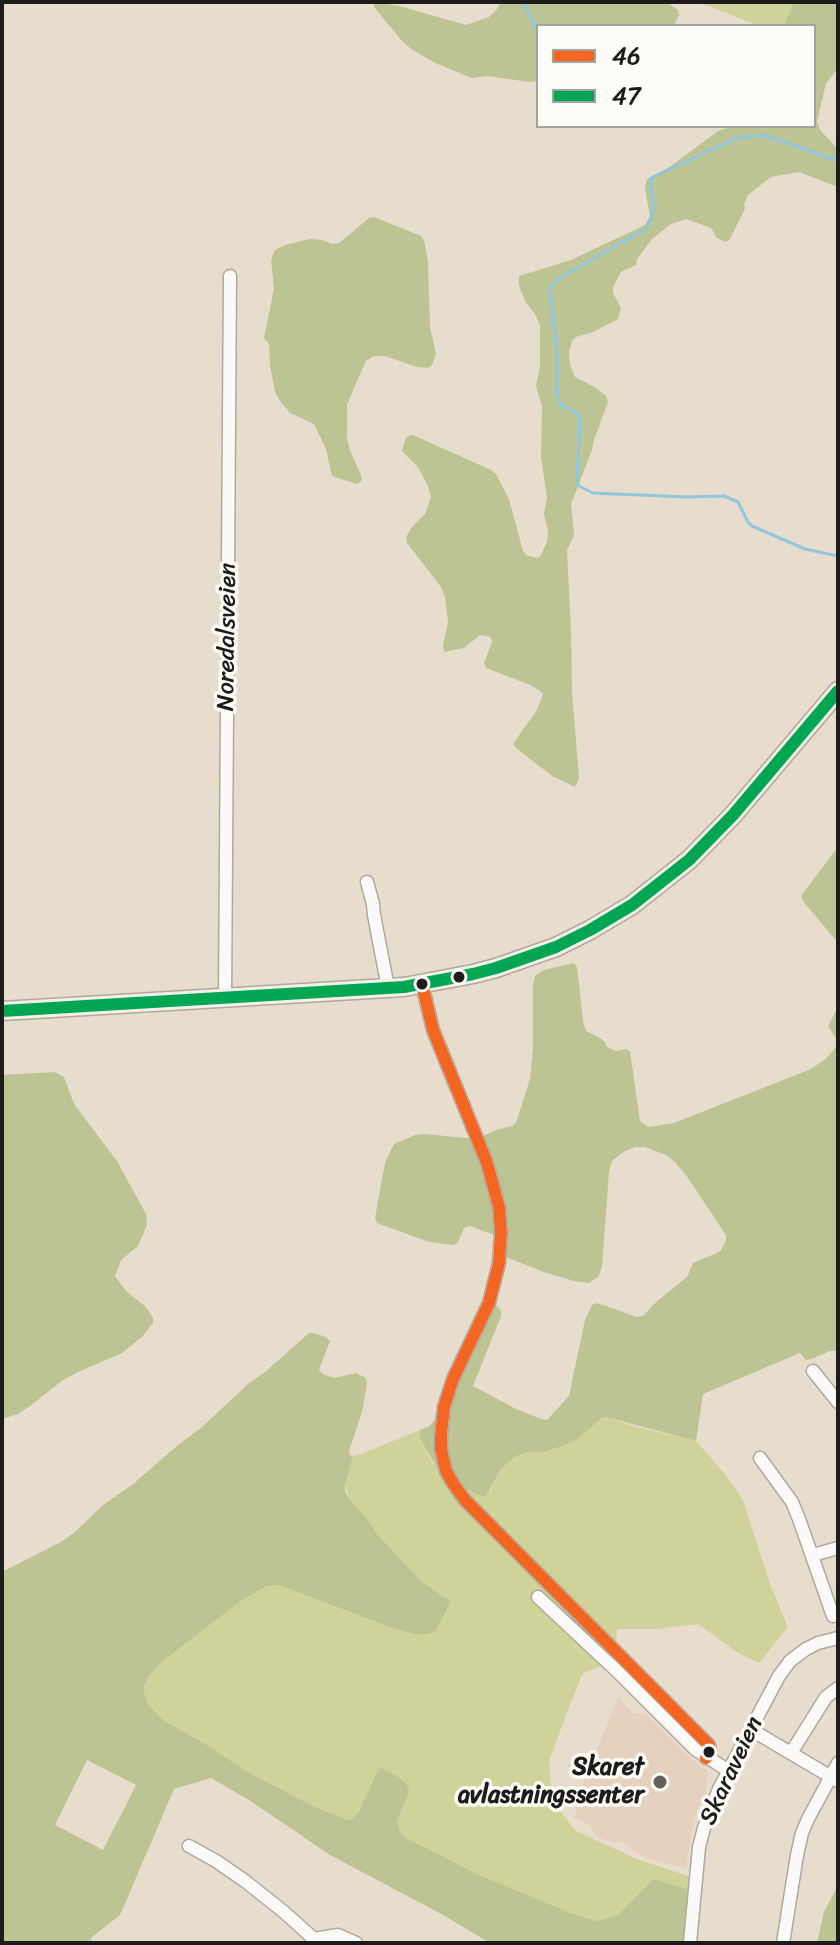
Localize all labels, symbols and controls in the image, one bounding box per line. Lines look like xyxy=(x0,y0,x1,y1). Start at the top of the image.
legend xyxy=(536,24,816,128)
text: 46 xyxy=(612,35,641,77)
text: 47 xyxy=(612,75,641,117)
street label: Noredalsveien xyxy=(212,563,244,711)
unlabelled marker xyxy=(451,969,467,985)
unlabelled marker xyxy=(414,976,430,992)
street label: Skaraveien xyxy=(694,1712,770,1830)
unlabelled marker xyxy=(701,1744,717,1760)
place label: Skaret avlastningssenter xyxy=(458,1754,644,1810)
marker: Skaret avlastningssenter xyxy=(651,1773,669,1791)

